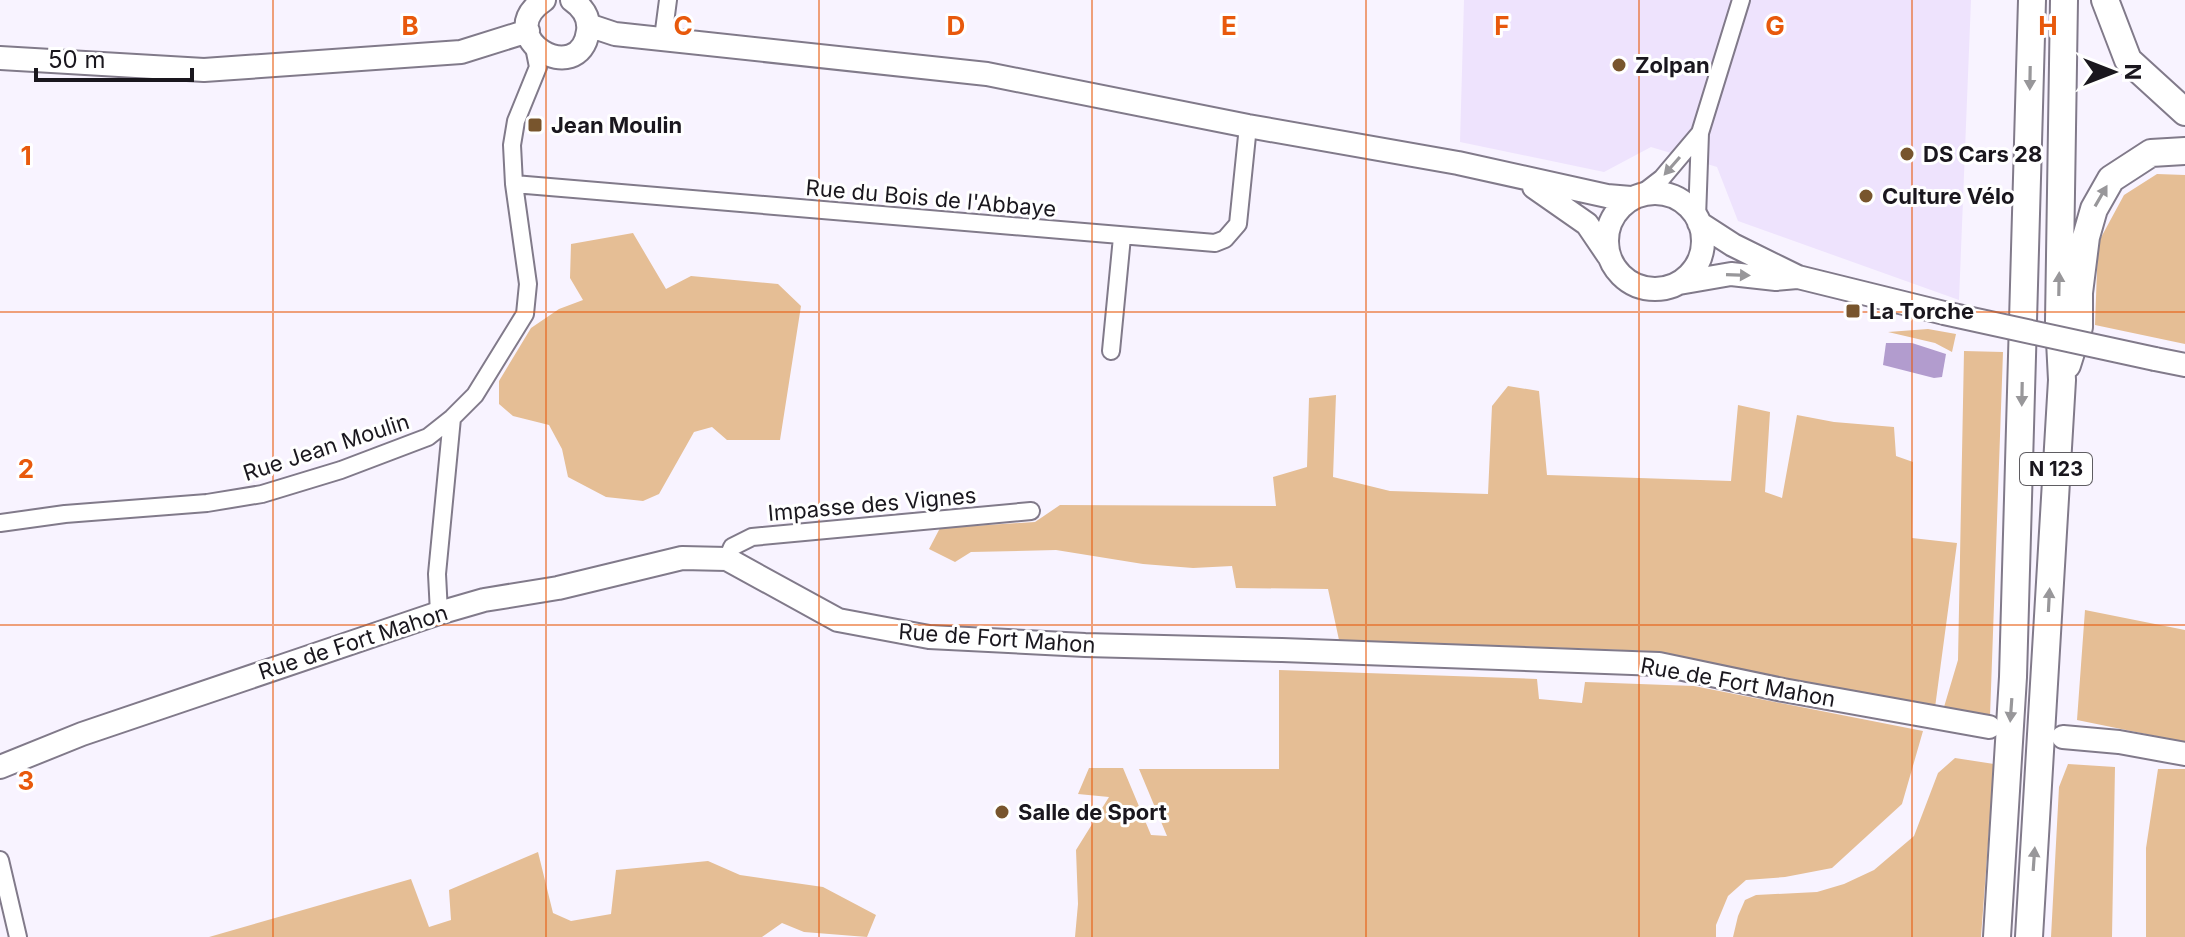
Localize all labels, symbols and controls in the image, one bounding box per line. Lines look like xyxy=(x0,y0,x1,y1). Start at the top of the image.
text: B xyxy=(401,10,419,41)
text: C xyxy=(673,10,693,41)
text: D xyxy=(947,10,965,41)
text: E xyxy=(1221,10,1237,41)
text: F xyxy=(1494,10,1510,41)
text: G xyxy=(1765,10,1785,41)
text: H xyxy=(2038,10,2058,41)
scale bar xyxy=(36,32,192,82)
north arrow xyxy=(2073,32,2153,112)
text: 50 m xyxy=(48,45,106,74)
place label: Zolpan xyxy=(1635,52,1710,78)
marker: Zolpan xyxy=(1610,56,1628,74)
text: N xyxy=(2120,64,2146,80)
one-way arrow xyxy=(2024,66,2036,91)
place label: Jean Moulin xyxy=(551,112,682,138)
marker: Jean Moulin xyxy=(526,116,544,134)
text: 1 xyxy=(20,140,32,171)
place label: DS Cars 28 xyxy=(1923,141,2042,167)
marker: DS Cars 28 xyxy=(1898,145,1916,163)
one-way arrow xyxy=(1663,157,1681,176)
street label: Rue du Bois de l'Abbaye xyxy=(805,174,1057,222)
place label: Culture Vélo xyxy=(1882,183,2014,209)
one-way arrow xyxy=(2094,185,2108,207)
marker: Culture Vélo xyxy=(1857,187,1875,205)
one-way arrow xyxy=(1726,268,1751,281)
one-way arrow xyxy=(2053,271,2065,296)
place label: La Torche xyxy=(1869,298,1974,324)
marker: La Torche xyxy=(1844,302,1862,320)
one-way arrow xyxy=(2016,382,2029,407)
street label: Rue Jean Moulin xyxy=(240,408,412,486)
text: 2 xyxy=(18,453,34,484)
road number: N 123 xyxy=(2020,453,2092,485)
street label: Impasse des Vignes xyxy=(767,482,977,526)
one-way arrow xyxy=(2042,587,2055,612)
street label: Rue de Fort Mahon xyxy=(255,599,451,685)
street label: Rue de Fort Mahon xyxy=(898,618,1096,658)
street label: Rue de Fort Mahon xyxy=(1639,652,1837,712)
one-way arrow xyxy=(2004,698,2017,723)
text: 3 xyxy=(18,765,34,796)
place label: Salle de Sport xyxy=(1018,799,1167,825)
marker: Salle de Sport xyxy=(993,803,1011,821)
one-way arrow xyxy=(2028,846,2041,871)

